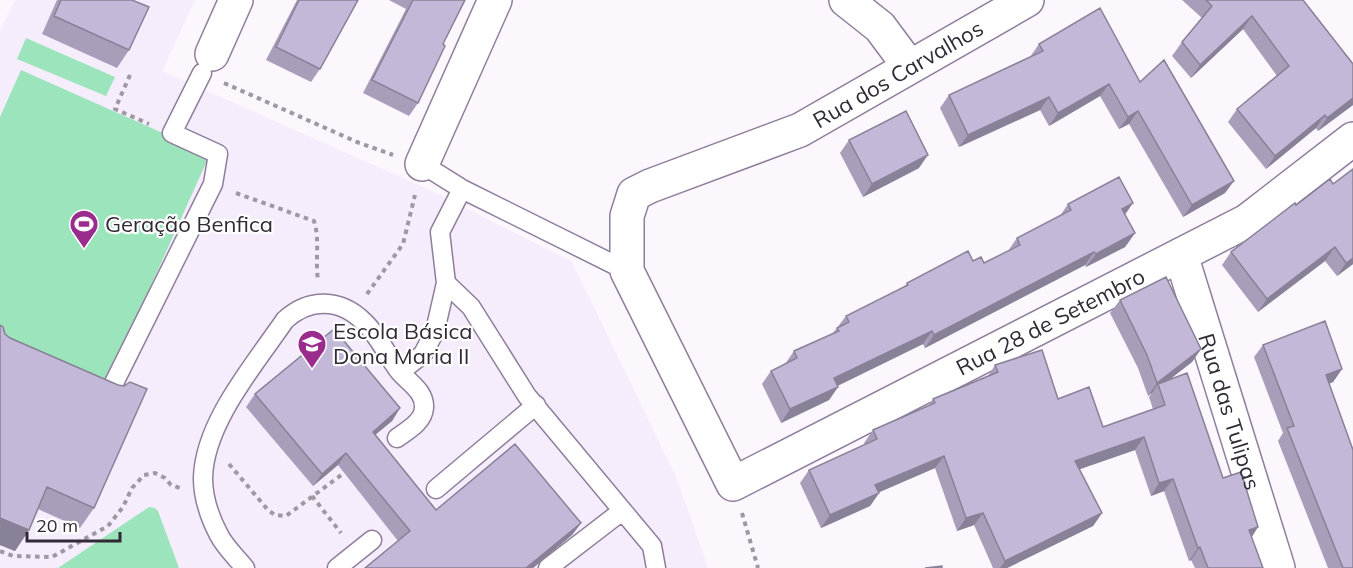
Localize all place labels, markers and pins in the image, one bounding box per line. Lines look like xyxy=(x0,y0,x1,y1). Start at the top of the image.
sports icon: Geração Benfica xyxy=(68,208,100,250)
place label: Geração Benfica xyxy=(105,210,273,238)
place label: Escola Básica Dona Maria II xyxy=(333,317,472,370)
school or university icon: Escola Básica Dona Maria II xyxy=(296,328,328,370)

